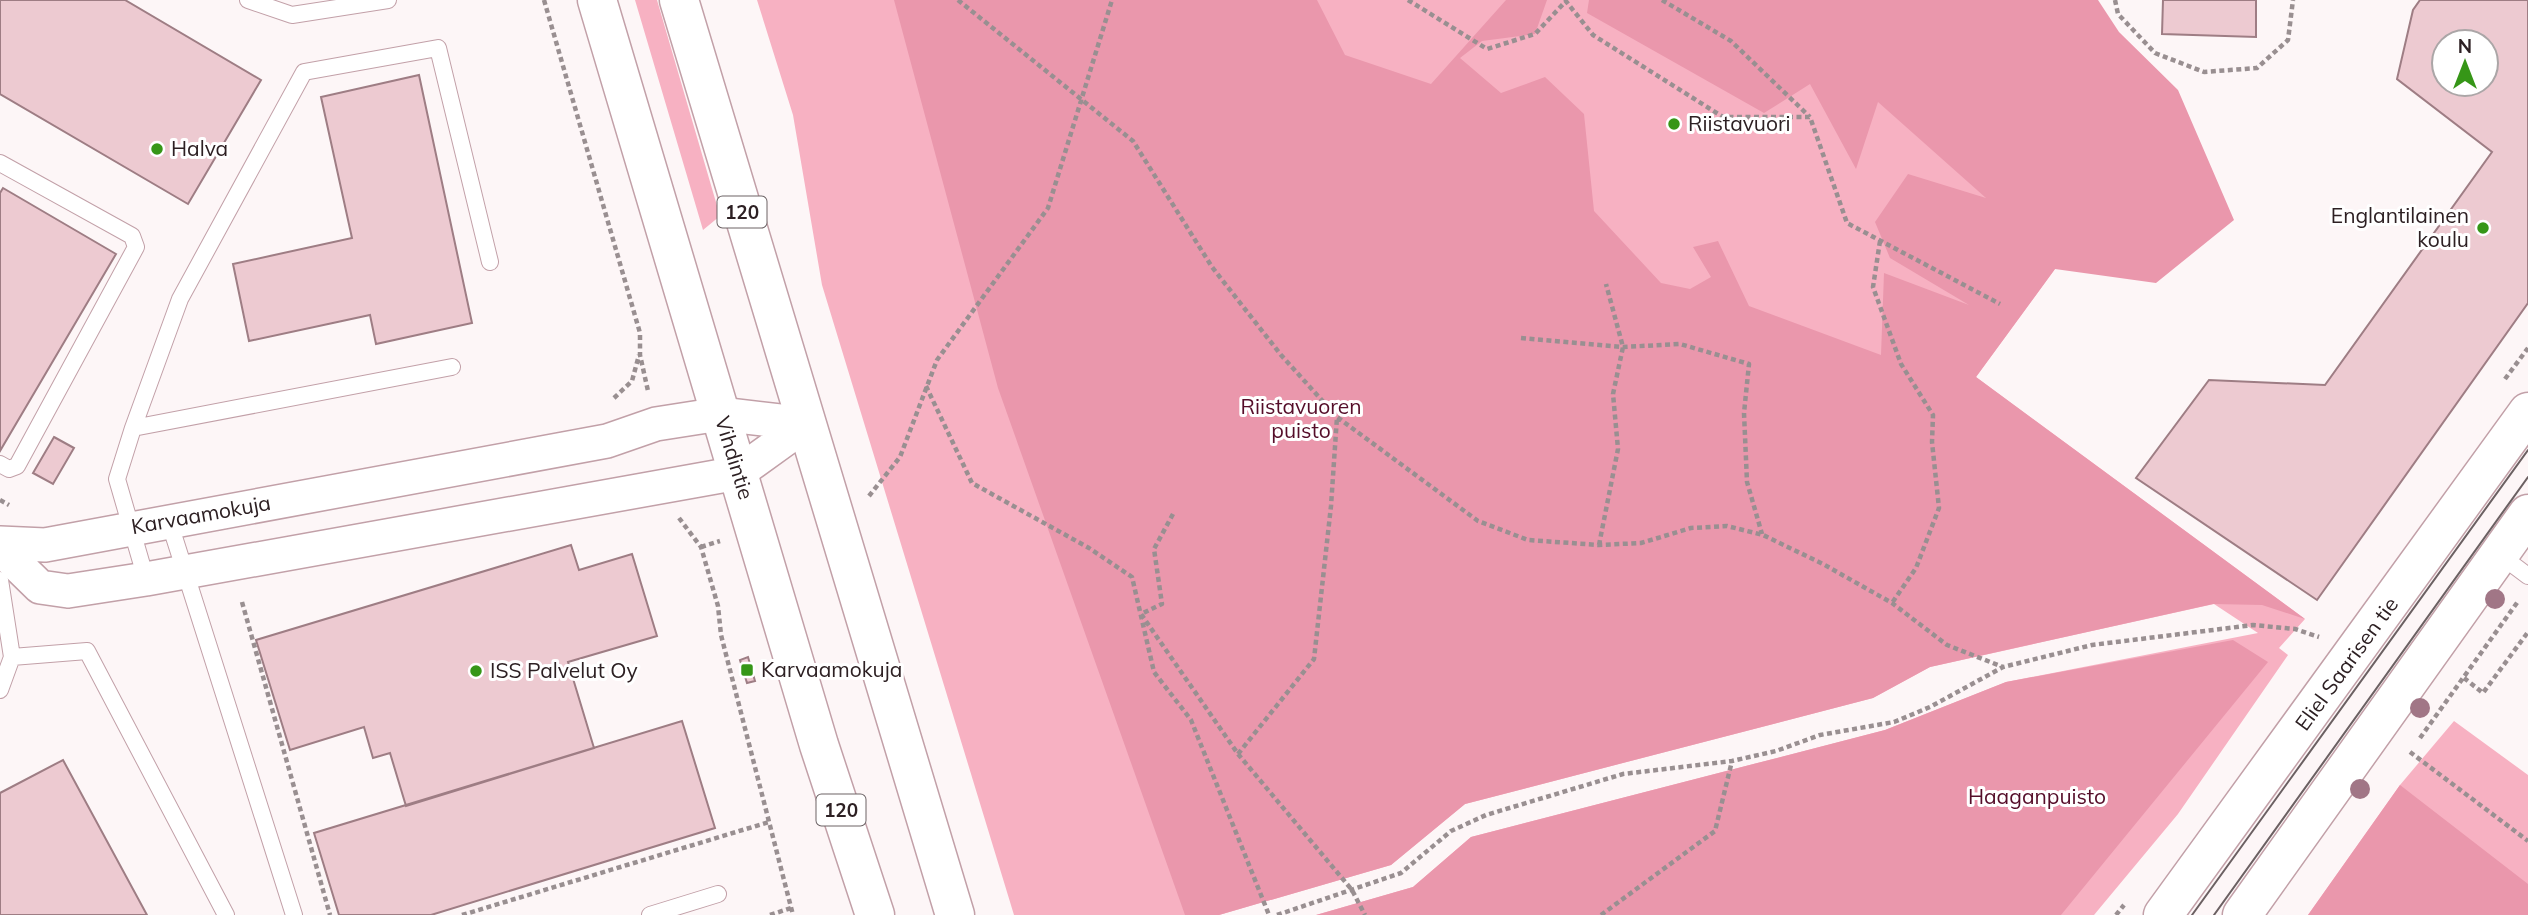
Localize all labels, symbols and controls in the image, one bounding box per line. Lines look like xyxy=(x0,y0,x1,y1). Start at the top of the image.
north arrow xyxy=(2430,28,2500,98)
text: N xyxy=(2458,34,2472,58)
place label: Riistavuori xyxy=(1688,110,1791,136)
marker: Riistavuori xyxy=(1666,116,1682,132)
place label: Halva xyxy=(171,135,228,161)
marker: Halva xyxy=(149,141,165,157)
road number: 120 xyxy=(718,196,766,228)
place label: Englantilainen koulu xyxy=(2331,202,2469,252)
marker: Englantilainen koulu xyxy=(2475,220,2491,236)
park label: Riistavuoren puisto xyxy=(1240,393,1362,443)
street label: Vihdintie xyxy=(710,413,760,502)
street label: Karvaamokuja xyxy=(129,489,273,539)
street label: Eliel Saarisen tie xyxy=(2289,592,2403,735)
place label: Karvaamokuja xyxy=(761,656,902,682)
place label: ISS Palvelut Oy xyxy=(490,657,638,683)
marker: Karvaamokuja xyxy=(739,662,755,678)
marker: ISS Palvelut Oy xyxy=(468,663,484,679)
park label: Haaganpuisto xyxy=(1968,783,2106,809)
road number: 120 xyxy=(816,794,866,825)

